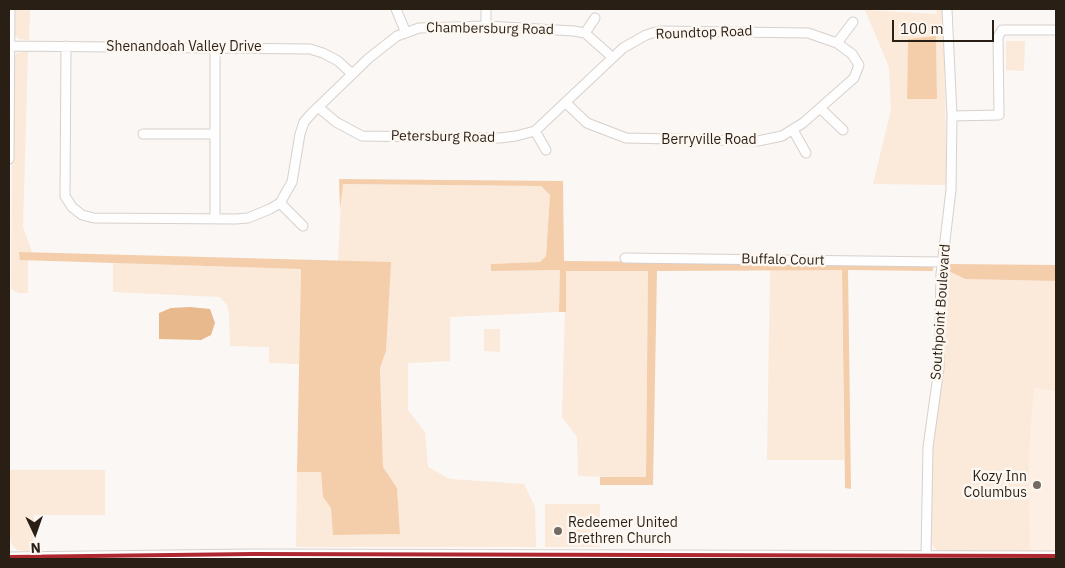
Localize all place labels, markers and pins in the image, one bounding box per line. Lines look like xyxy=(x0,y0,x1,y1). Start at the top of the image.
place label: Kozy Inn Columbus xyxy=(964,469,1027,502)
marker: Kozy Inn Columbus xyxy=(1031,479,1043,491)
place label: Redeemer United Brethren Church xyxy=(568,515,678,548)
marker: Redeemer United Brethren Church xyxy=(552,525,564,537)

